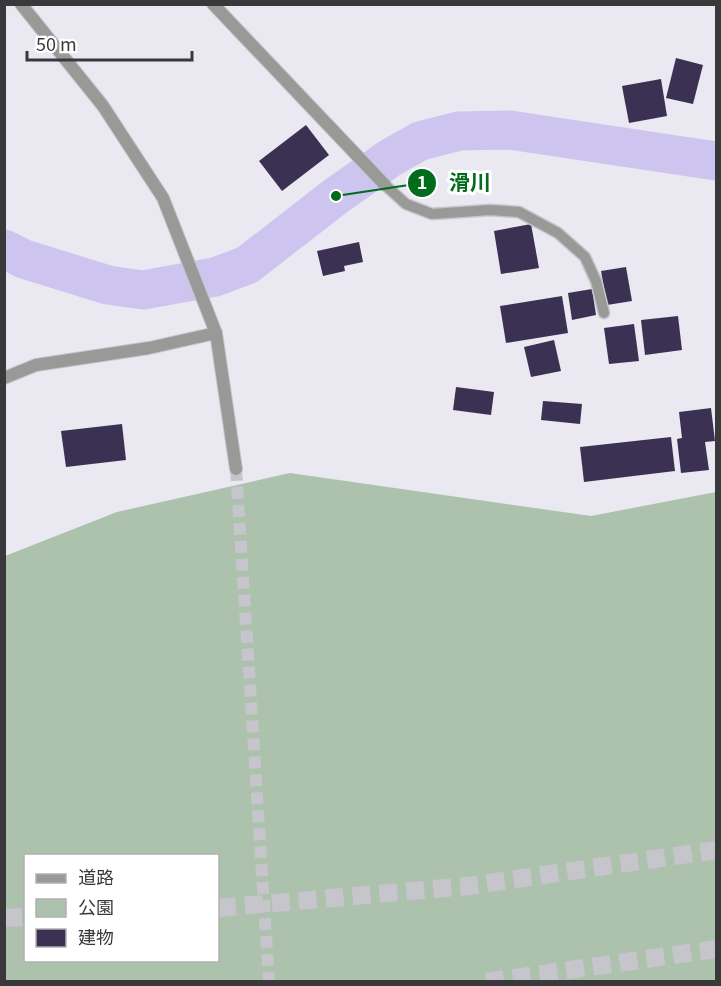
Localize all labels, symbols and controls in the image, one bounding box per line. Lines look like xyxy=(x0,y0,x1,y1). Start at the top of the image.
scale bar xyxy=(27,24,192,62)
text: 50 m xyxy=(36,30,77,56)
callout: 滑川 xyxy=(407,163,503,202)
text: 滑川 xyxy=(449,166,491,196)
text: 1 xyxy=(417,168,427,194)
legend xyxy=(24,854,219,962)
text: 道路 xyxy=(78,863,114,889)
text: 公園 xyxy=(78,893,114,919)
text: 建物 xyxy=(78,923,114,949)

